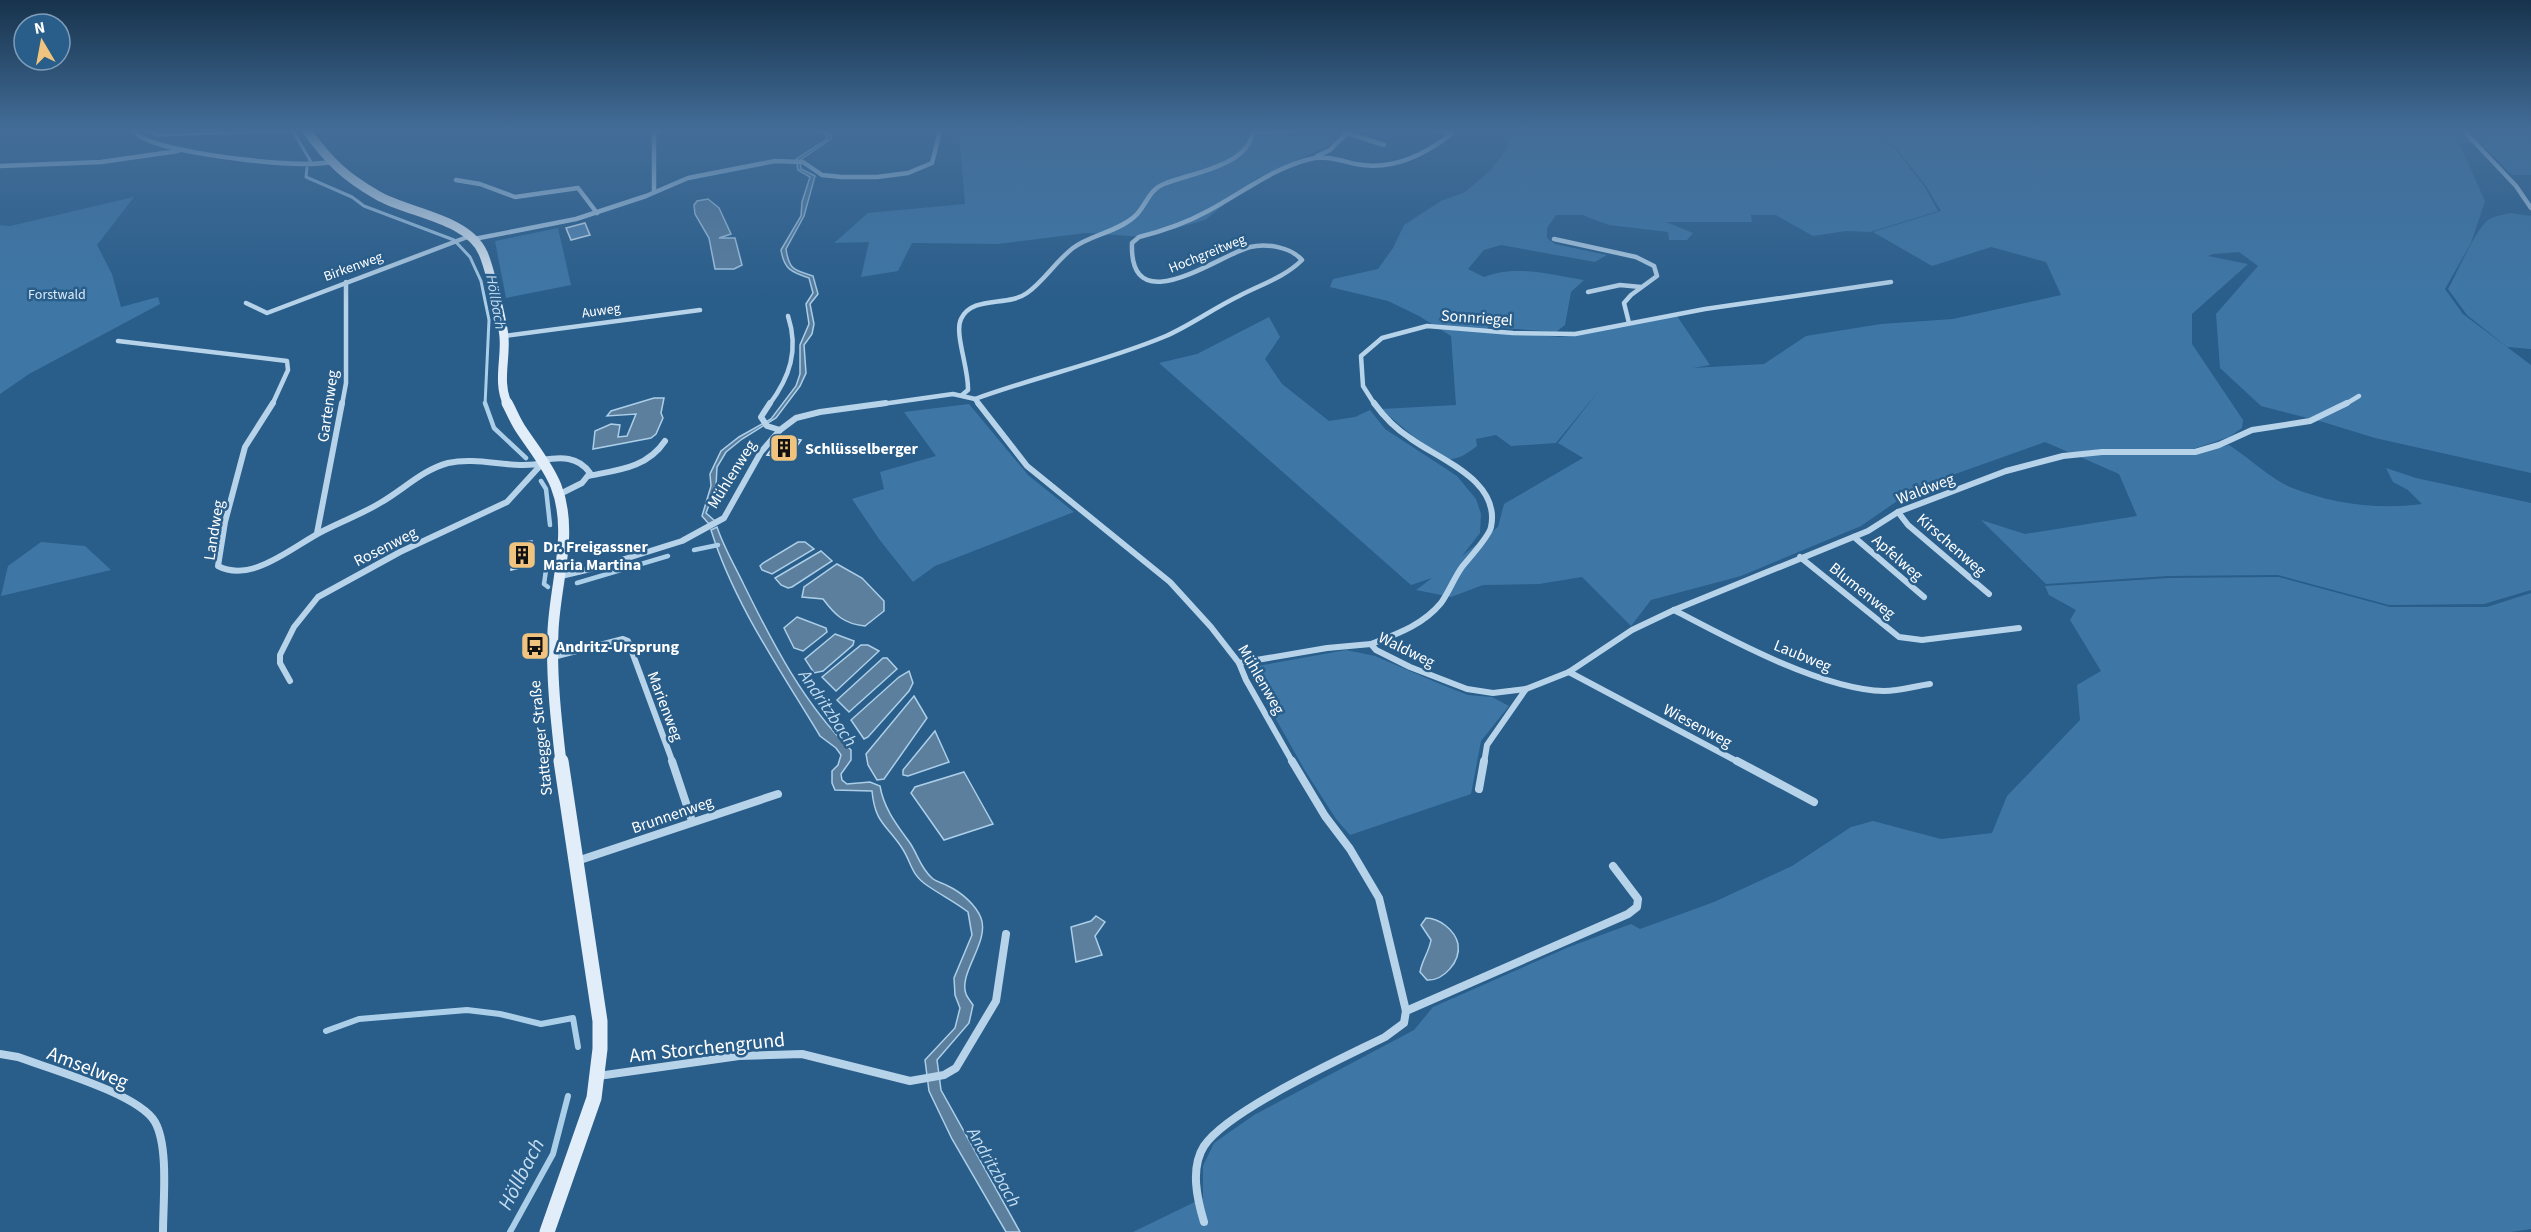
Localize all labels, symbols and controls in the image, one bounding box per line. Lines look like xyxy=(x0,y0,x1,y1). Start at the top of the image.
north arrow xyxy=(12,12,72,72)
text: N xyxy=(32,16,47,40)
street label: Hochgreitweg xyxy=(1166,229,1249,278)
street label: Birkenweg xyxy=(321,247,386,287)
water label: Höllbach xyxy=(480,273,511,331)
park label: Forstwald xyxy=(28,285,86,305)
street label: Auweg xyxy=(580,298,622,324)
street label: Sonnriegel xyxy=(1440,305,1514,331)
street label: Gartenweg xyxy=(312,369,344,444)
building icon: Schlüsselberger xyxy=(768,432,800,464)
street label: Mühlenweg xyxy=(702,436,762,513)
place label: Schlüsselberger xyxy=(805,438,918,460)
street label: Waldweg xyxy=(1893,468,1958,510)
street label: Landweg xyxy=(198,498,230,562)
street label: Kirschenweg xyxy=(1912,508,1991,581)
street label: Rosenweg xyxy=(350,522,421,572)
street label: Apfelweg xyxy=(1867,529,1928,586)
place label: Dr. Freigassner Maria Martina xyxy=(543,536,648,576)
building icon: Dr. Freigassner Maria Martina xyxy=(506,539,538,571)
street label: Blumenweg xyxy=(1825,557,1900,624)
street label: Waldweg xyxy=(1374,627,1439,673)
bus stop icon: Andritz-Ursprung xyxy=(519,630,551,662)
street label: Laubweg xyxy=(1770,634,1835,677)
place label: Andritz-Ursprung xyxy=(555,636,679,658)
street label: Mühlenweg xyxy=(1232,641,1290,718)
water label: Andritzbach xyxy=(792,664,863,752)
street label: Marienweg xyxy=(642,668,688,744)
street label: Stattegger Straße xyxy=(524,679,558,797)
street label: Wiesenweg xyxy=(1659,699,1736,753)
street label: Brunnenweg xyxy=(628,791,716,839)
street label: Am Storchengrund xyxy=(628,1026,786,1070)
street label: Amselweg xyxy=(43,1040,132,1096)
water label: Andritzbach xyxy=(960,1122,1027,1212)
water label: Höllbach xyxy=(490,1133,552,1215)

